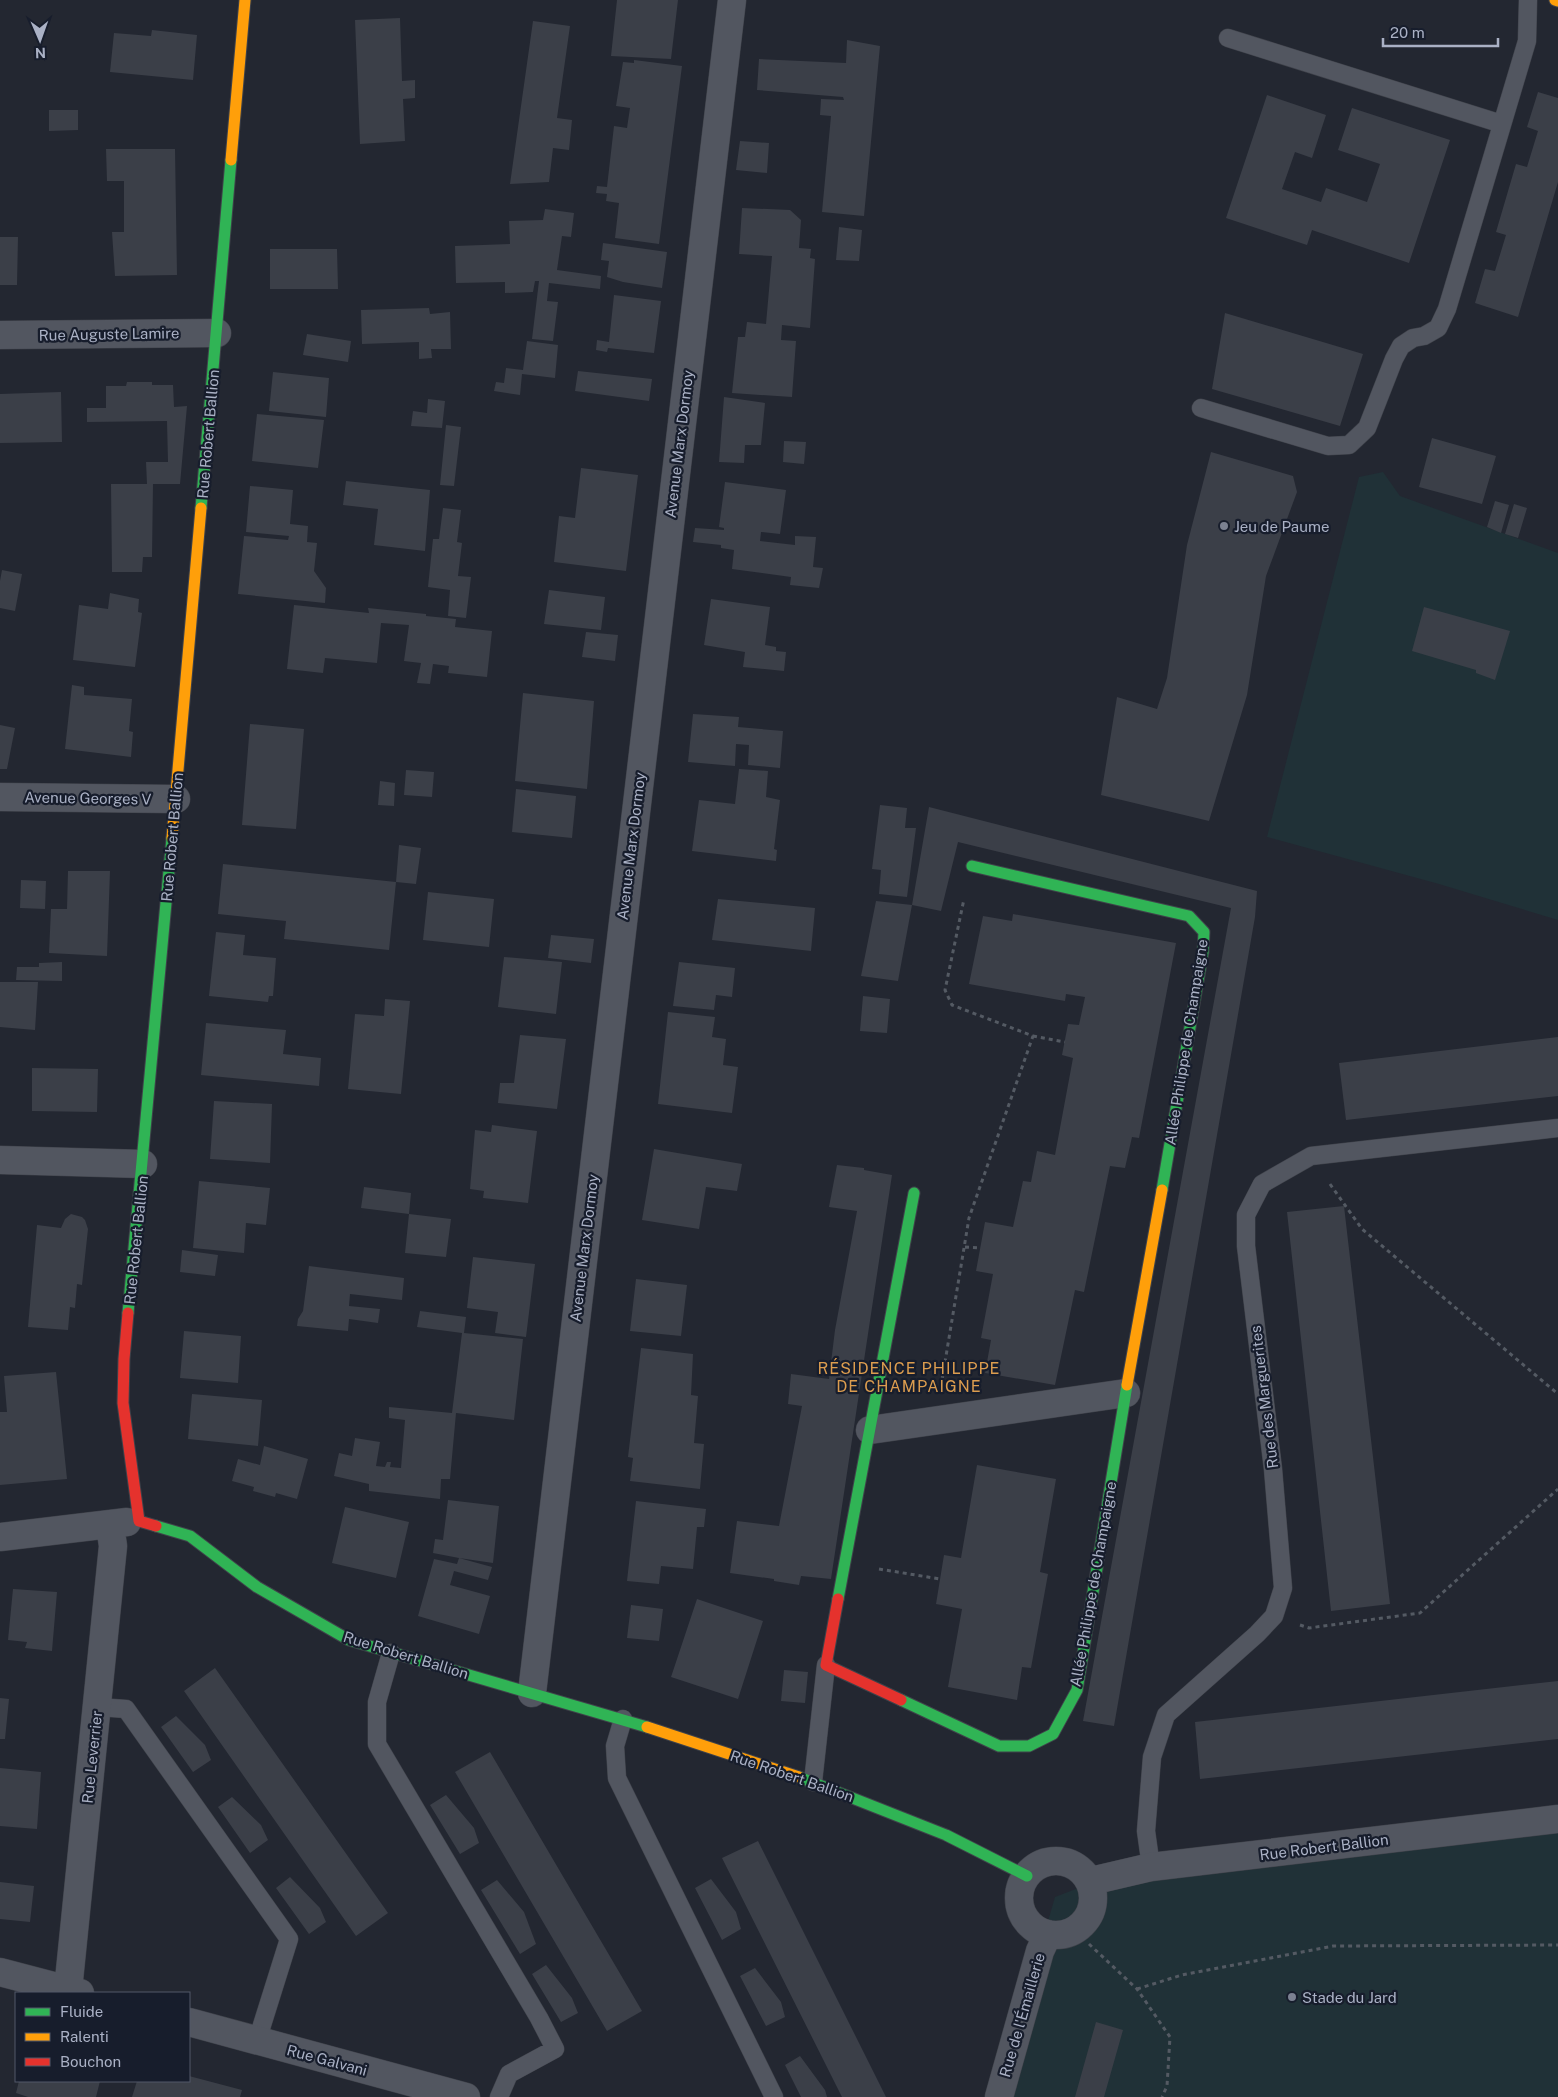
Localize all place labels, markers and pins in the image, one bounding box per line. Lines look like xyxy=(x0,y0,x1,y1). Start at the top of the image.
place label: Jeu de Paume xyxy=(1234,518,1329,535)
marker: Jeu de Paume xyxy=(1218,520,1230,532)
place label: Stade du Jard xyxy=(1302,1989,1397,2006)
marker: Stade du Jard xyxy=(1286,1991,1298,2003)

